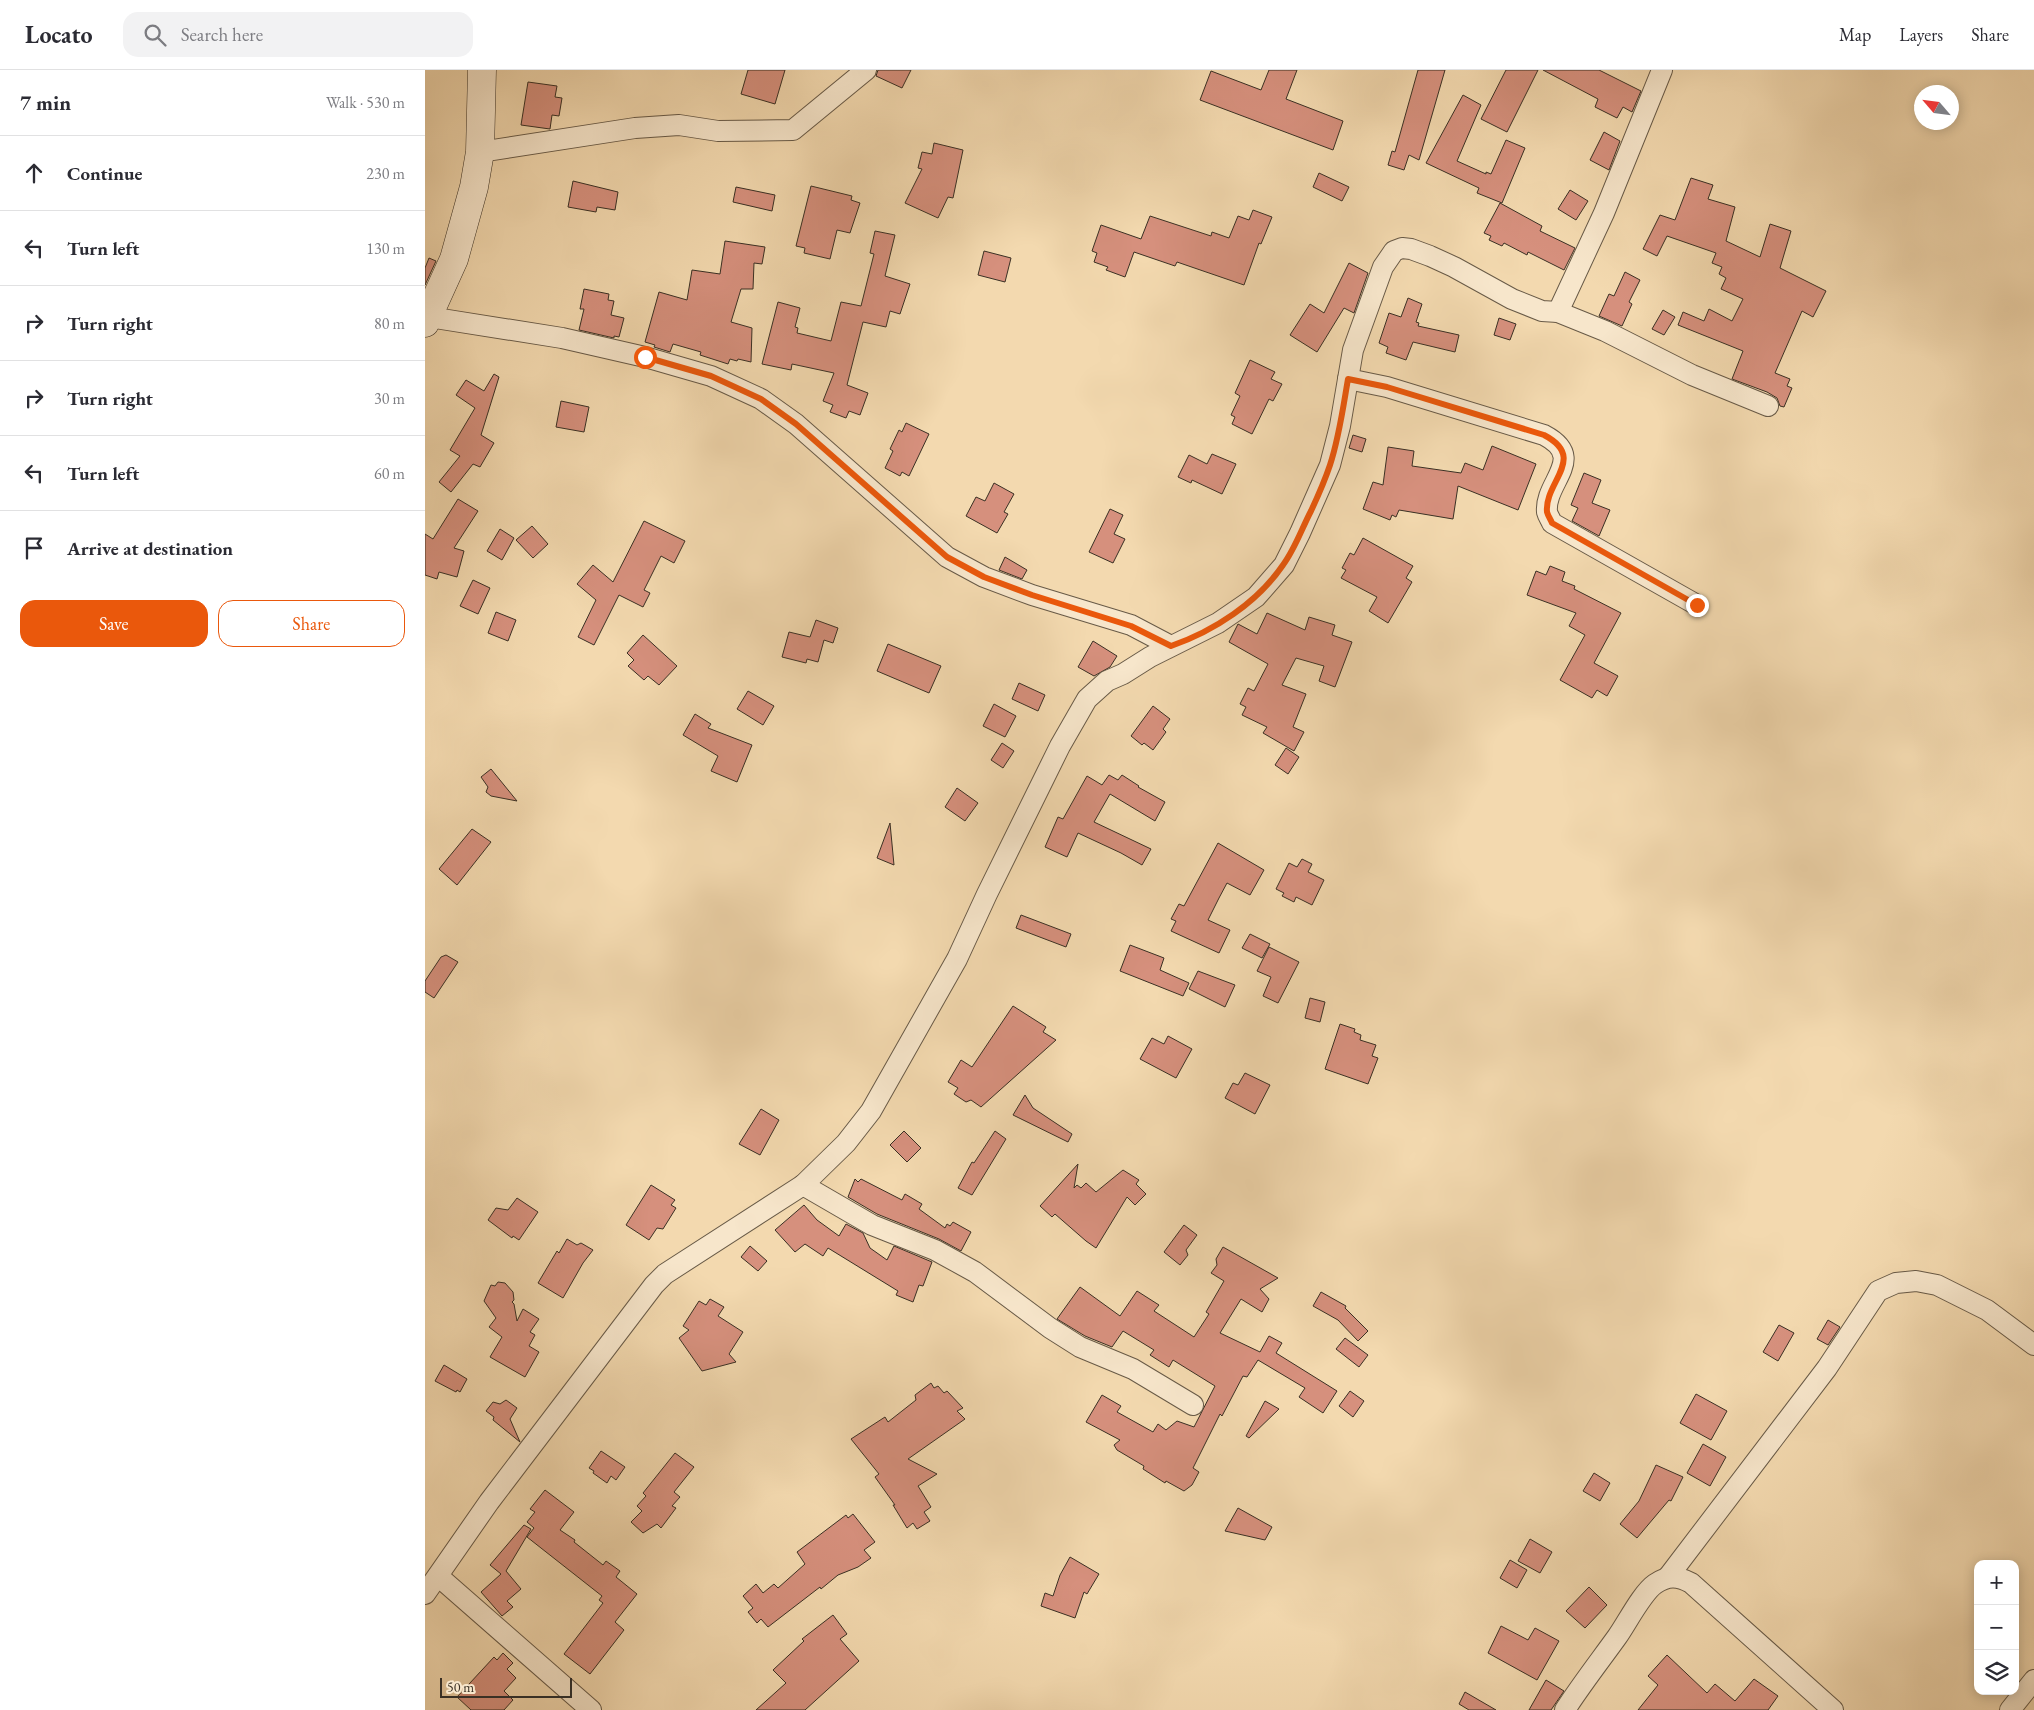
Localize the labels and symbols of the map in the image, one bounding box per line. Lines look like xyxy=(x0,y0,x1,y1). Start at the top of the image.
north arrow xyxy=(1914,85,1959,130)
route start xyxy=(634,346,657,369)
route end xyxy=(1686,594,1709,617)
scale bar xyxy=(440,1675,573,1698)

